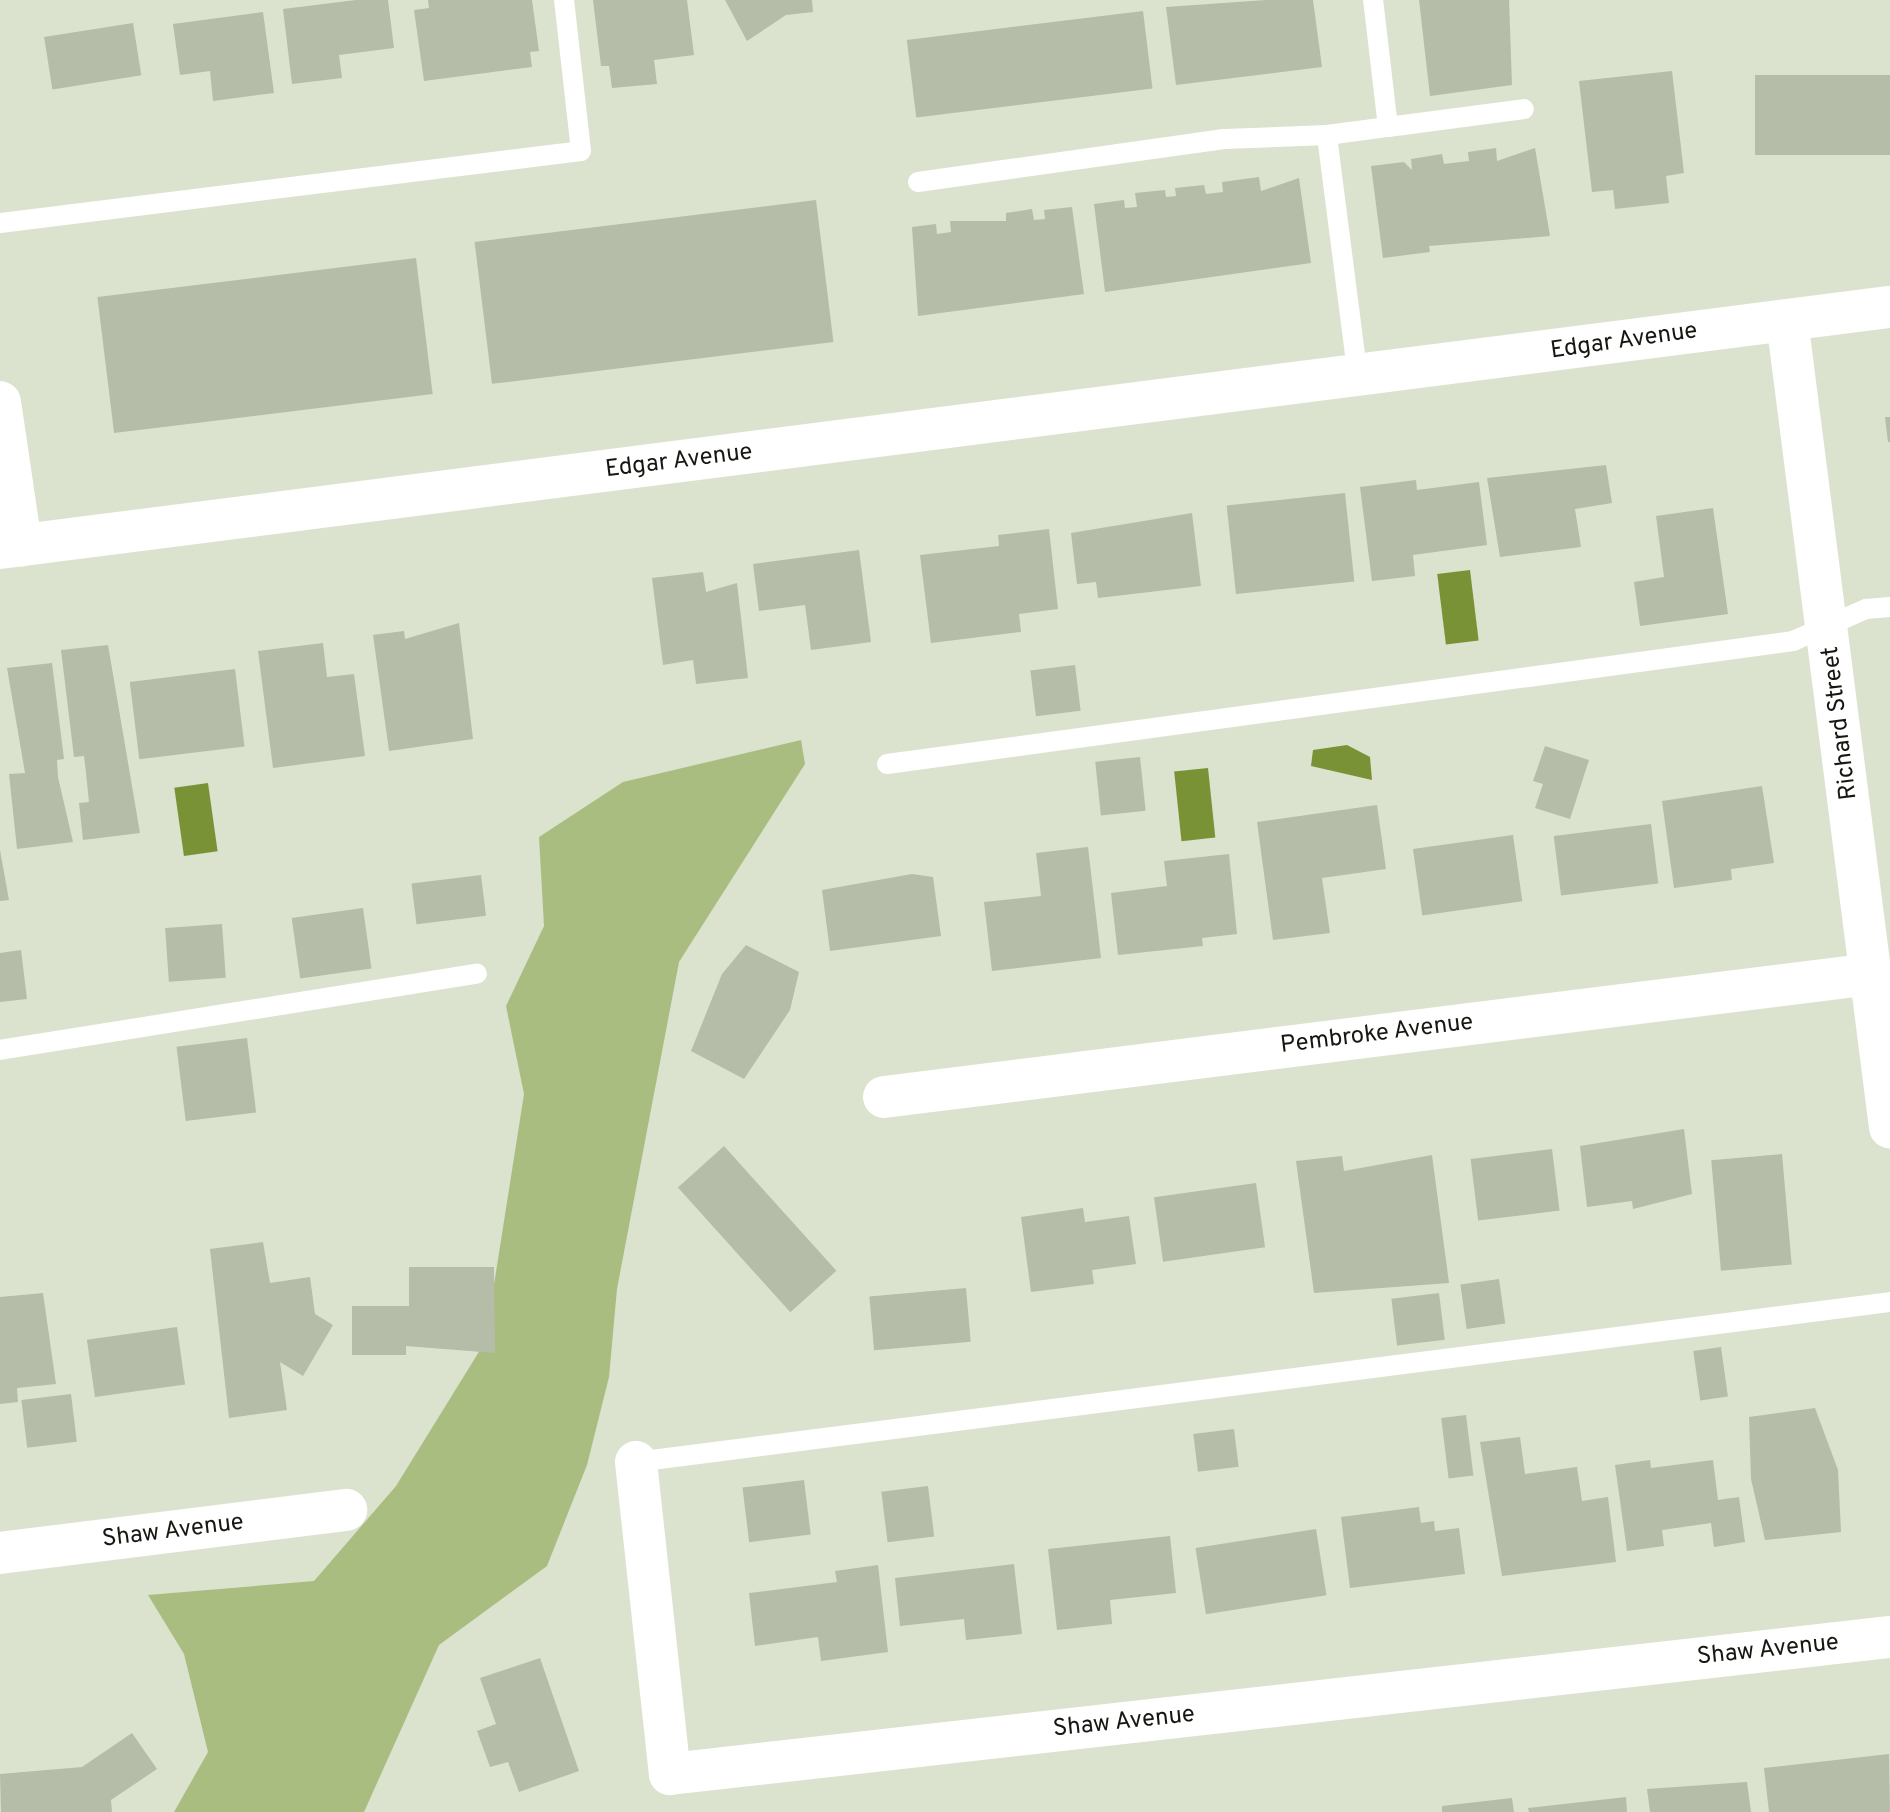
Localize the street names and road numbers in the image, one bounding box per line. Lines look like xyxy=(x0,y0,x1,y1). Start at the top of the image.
street label: Edgar Avenue xyxy=(1548,317,1700,367)
street label: Edgar Avenue xyxy=(603,439,755,485)
street label: Richard Street xyxy=(1817,645,1865,801)
street label: Pembroke Avenue xyxy=(1278,1009,1476,1061)
street label: Shaw Avenue xyxy=(100,1509,246,1555)
street label: Shaw Avenue xyxy=(1695,1629,1841,1673)
street label: Shaw Avenue xyxy=(1051,1701,1197,1745)

